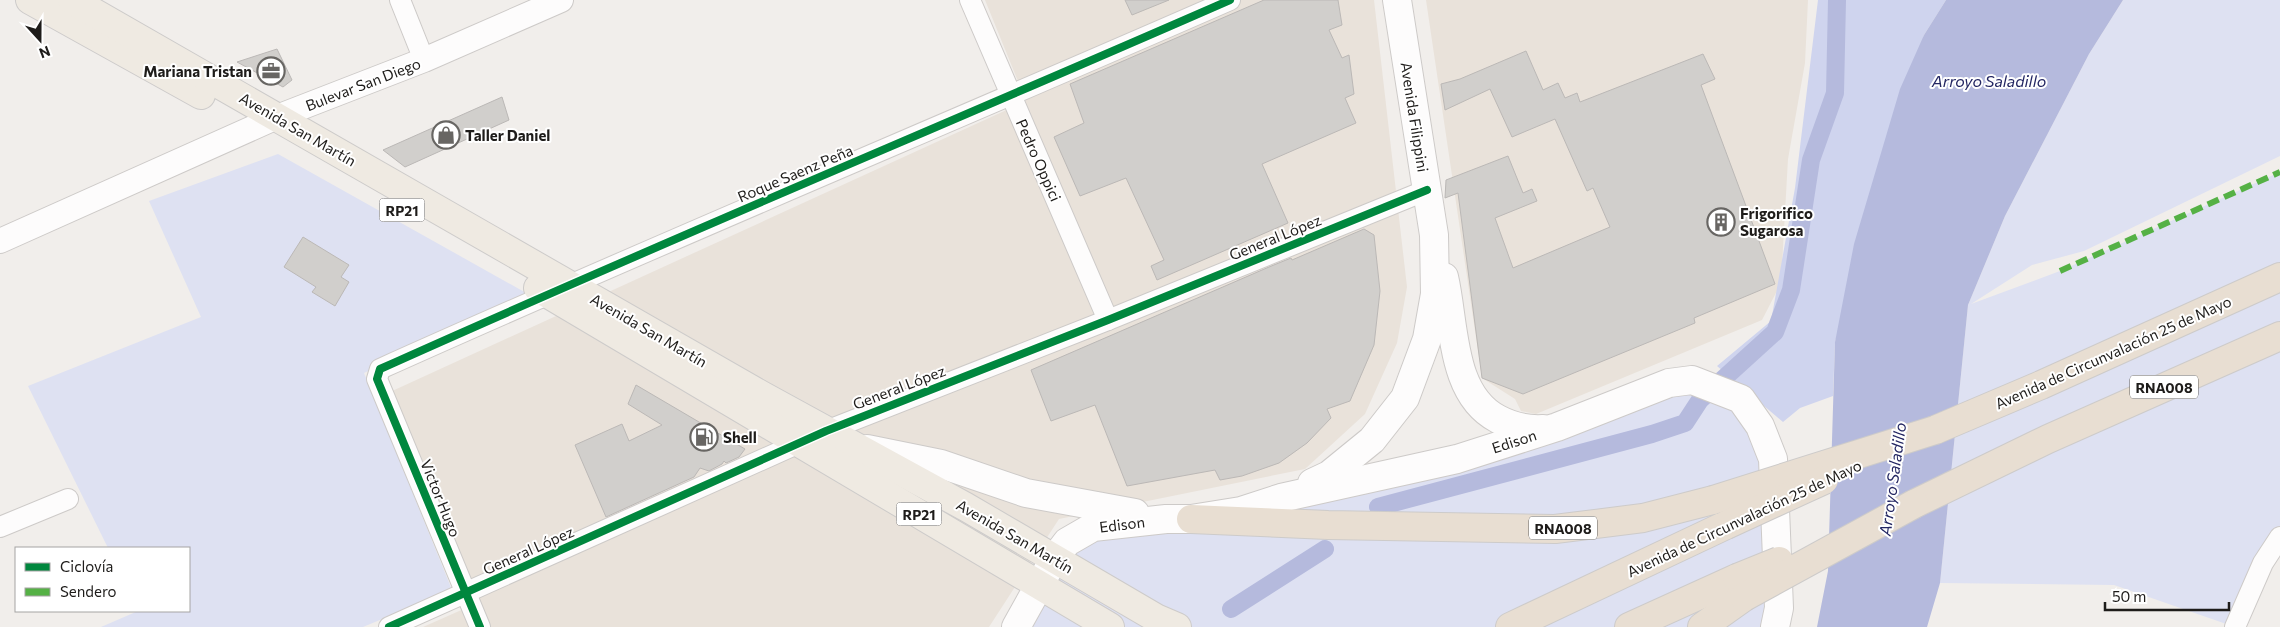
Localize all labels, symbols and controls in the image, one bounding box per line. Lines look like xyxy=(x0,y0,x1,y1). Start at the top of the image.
north arrow xyxy=(15,15,65,65)
text: N xyxy=(37,43,53,62)
street label: Bulevar San Diego xyxy=(303,54,423,114)
office icon: Mariana Tristan xyxy=(256,56,286,86)
street label: Avenida Filippini xyxy=(1397,61,1433,173)
place label: Mariana Tristan xyxy=(143,62,252,80)
water label: Arroyo Saladillo xyxy=(1931,71,2046,90)
street label: Avenida San Martín xyxy=(236,88,360,170)
street label: Pedro Oppici xyxy=(1013,116,1065,204)
shop icon: Taller Daniel xyxy=(431,120,461,150)
place label: Taller Daniel xyxy=(465,126,550,144)
street label: Roque Saenz Peña xyxy=(735,141,855,205)
road number: RP21 xyxy=(380,198,424,222)
place label: Frigorifico Sugarosa xyxy=(1740,204,1813,239)
building icon: Frigorifico Sugarosa xyxy=(1706,207,1736,237)
street label: General López xyxy=(1226,210,1324,264)
street label: Avenida San Martín xyxy=(587,289,711,371)
street label: Avenida de Circunvalación 25 de Mayo xyxy=(1992,292,2234,412)
street label: General López xyxy=(850,361,948,413)
road number: RNA008 xyxy=(2130,376,2198,398)
water label: Arroyo Saladillo xyxy=(1874,421,1909,538)
fuel station icon: Shell xyxy=(689,422,719,452)
street label: Edison xyxy=(1489,425,1539,457)
place label: Shell xyxy=(723,428,757,446)
street label: Avenida de Circunvalación 25 de Mayo xyxy=(1624,456,1864,580)
street label: Victor Hugo xyxy=(417,457,465,539)
street label: Avenida San Martín xyxy=(953,495,1077,577)
road number: RP21 xyxy=(896,502,942,526)
street label: Edison xyxy=(1098,512,1146,536)
road number: RNA008 xyxy=(1529,516,1597,540)
street label: General López xyxy=(480,522,576,578)
legend xyxy=(15,547,190,612)
text: Ciclovía xyxy=(60,557,113,575)
scale bar xyxy=(2105,580,2229,612)
text: Sendero xyxy=(60,582,117,600)
text: 50 m xyxy=(2112,587,2146,605)

